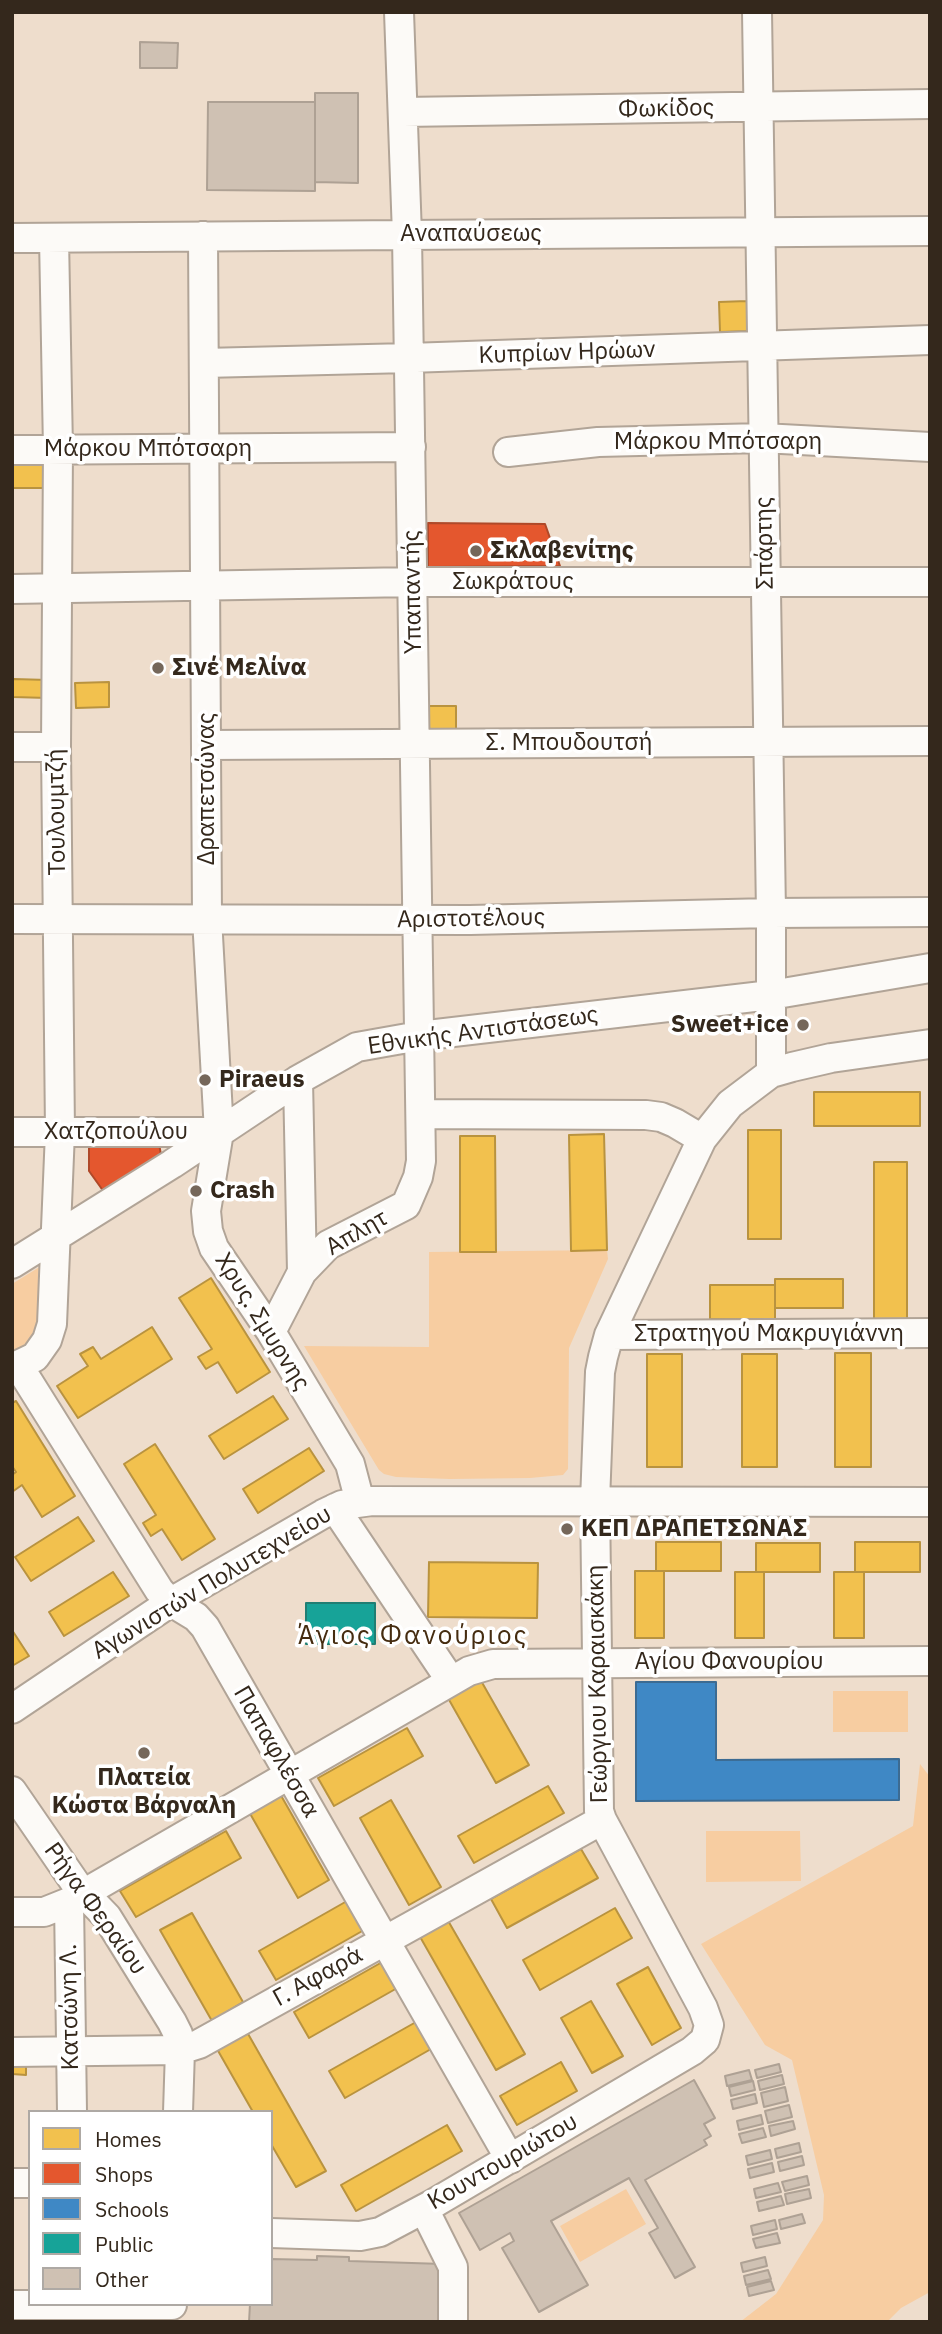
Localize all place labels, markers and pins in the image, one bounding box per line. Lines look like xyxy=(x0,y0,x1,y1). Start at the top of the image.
place label: Σκλαβενίτης xyxy=(490,537,634,565)
marker: Σκλαβενίτης xyxy=(468,543,484,559)
place label: Σινέ Μελίνα xyxy=(172,654,306,682)
marker: Σινέ Μελίνα xyxy=(150,660,166,676)
place label: Sweet+ice xyxy=(671,1011,789,1039)
marker: Sweet+ice xyxy=(795,1017,811,1033)
place label: Piraeus xyxy=(219,1066,305,1094)
marker: Piraeus xyxy=(197,1072,213,1088)
place label: Crash xyxy=(210,1177,275,1205)
marker: Crash xyxy=(188,1183,204,1199)
place label: ΚΕΠ ΔΡΑΠΕΤΣΩΝΑΣ xyxy=(581,1515,807,1543)
marker: ΚΕΠ ΔΡΑΠΕΤΣΩΝΑΣ xyxy=(559,1521,575,1537)
marker: Πλατεία Κώστα Βάρναλη xyxy=(136,1745,152,1761)
place label: Πλατεία Κώστα Βάρναλη xyxy=(52,1764,236,1820)

